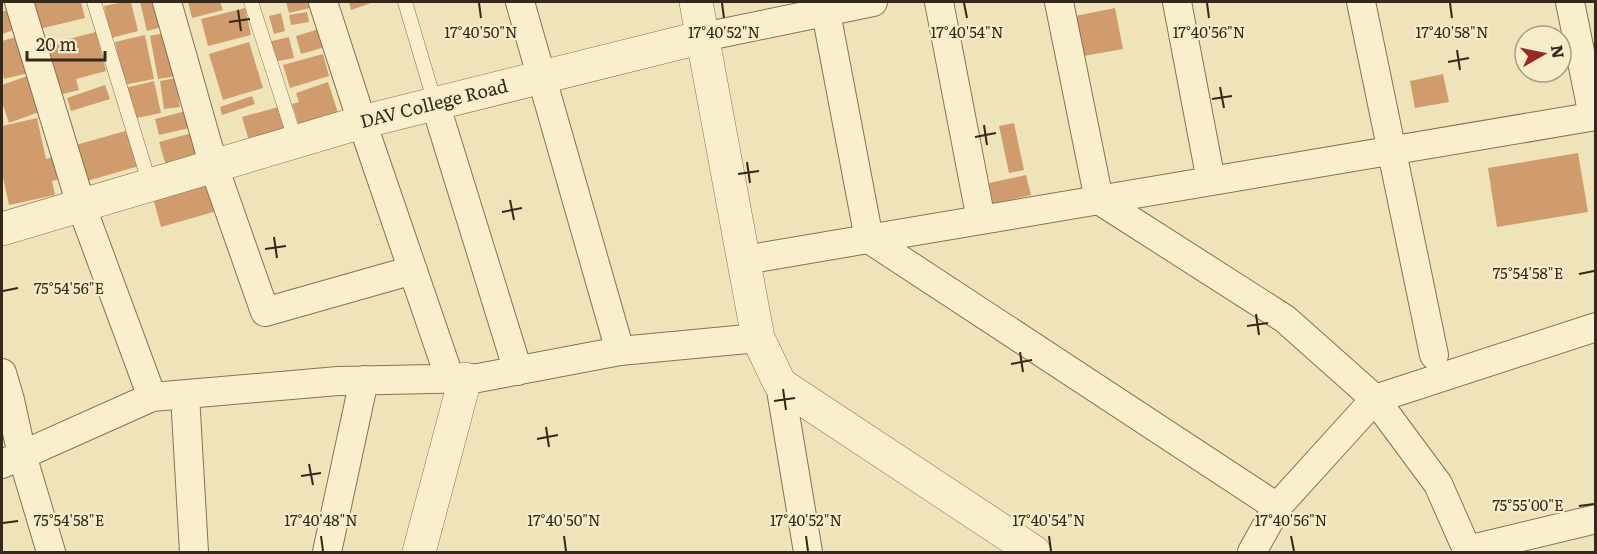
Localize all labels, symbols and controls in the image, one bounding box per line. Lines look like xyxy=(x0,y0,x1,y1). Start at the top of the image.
text: 17°40'50"N xyxy=(444,20,518,43)
text: 17°40'52"N xyxy=(688,20,760,43)
text: 17°40'54"N xyxy=(931,20,1003,43)
text: 17°40'56"N xyxy=(1173,20,1245,43)
text: 17°40'58"N xyxy=(1416,20,1488,43)
scale bar xyxy=(27,24,105,62)
north arrow xyxy=(1513,24,1573,84)
text: 20 m xyxy=(36,30,77,57)
text: N xyxy=(1546,43,1572,60)
street label: DAV College Road xyxy=(357,71,510,134)
text: 75°54'58"E xyxy=(1493,261,1563,284)
text: 75°54'56"E xyxy=(34,276,104,299)
text: 75°55'00"E xyxy=(1492,493,1564,516)
text: 75°54'58"E xyxy=(34,508,104,531)
text: 17°40'48"N xyxy=(284,508,358,531)
text: 17°40'50"N xyxy=(527,508,601,531)
text: 17°40'52"N xyxy=(770,508,842,531)
text: 17°40'54"N xyxy=(1013,508,1085,531)
text: 17°40'56"N xyxy=(1255,508,1327,531)

